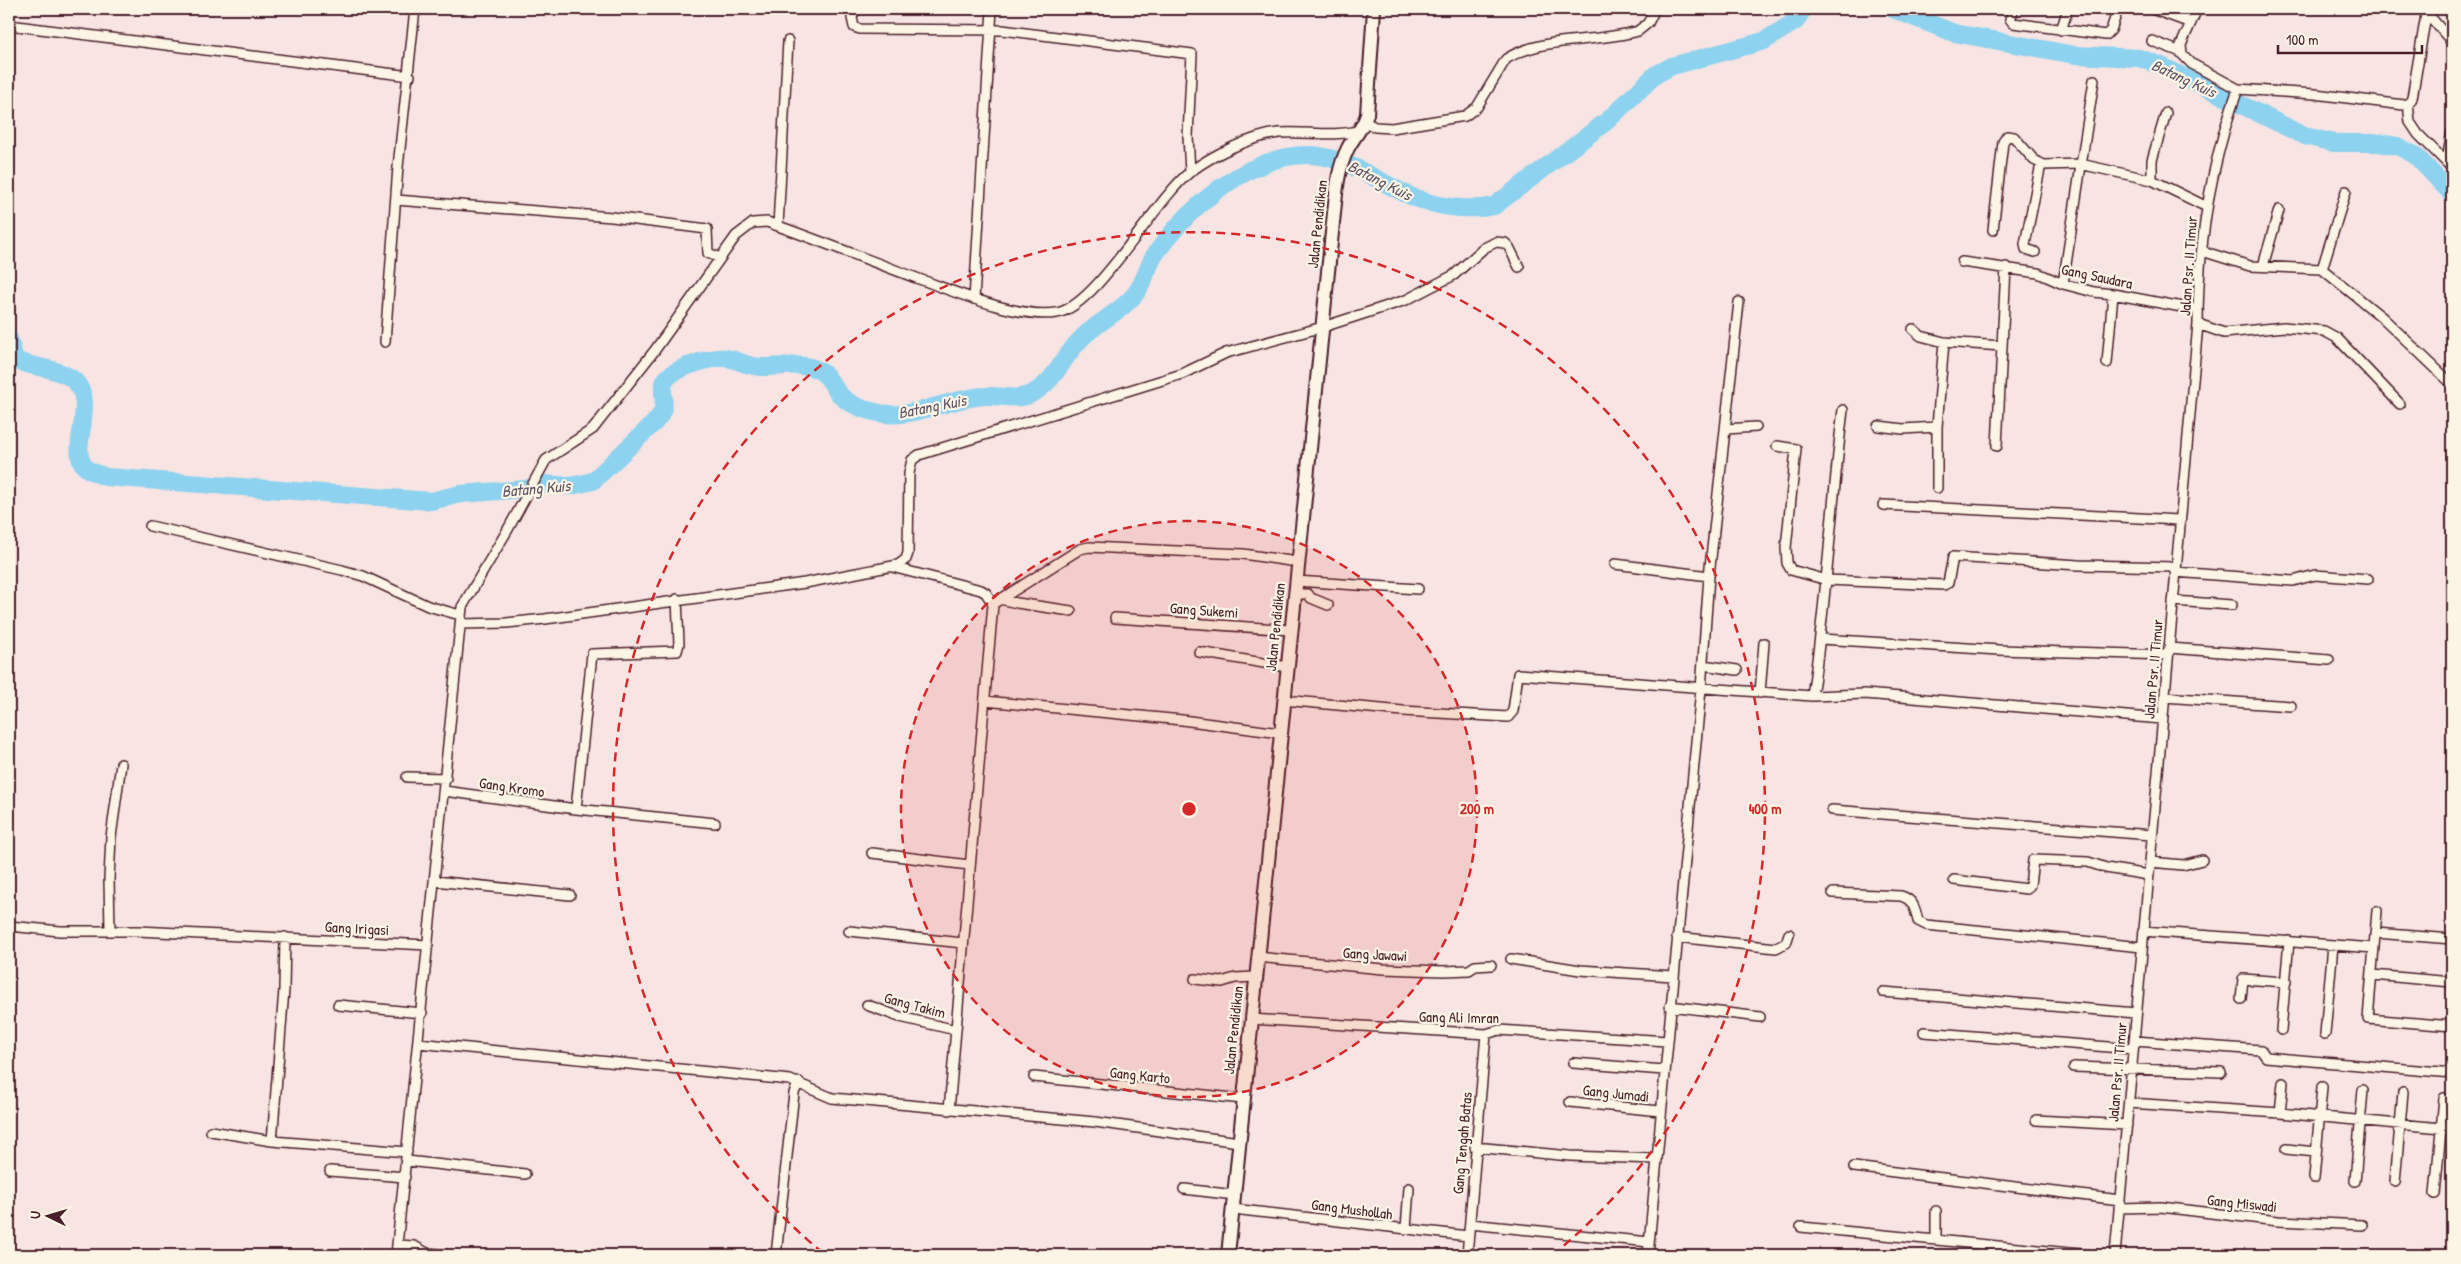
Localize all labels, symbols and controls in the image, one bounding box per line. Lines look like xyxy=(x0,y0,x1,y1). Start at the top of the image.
scale bar xyxy=(2278,22,2422,54)
text: 100 m xyxy=(2286,29,2319,50)
water label: Batang Kuis xyxy=(2148,54,2221,103)
water label: Batang Kuis xyxy=(1344,155,1417,206)
street label: Jalan Pendidikan xyxy=(1302,179,1332,269)
street label: Jalan Psr. II Timur xyxy=(2174,215,2202,317)
street label: Gang Saudara xyxy=(2060,258,2135,294)
water label: Batang Kuis xyxy=(896,388,970,423)
water label: Batang Kuis xyxy=(501,474,573,502)
street label: Jalan Pendidikan xyxy=(1260,582,1290,672)
street label: Gang Sukemi xyxy=(1169,597,1239,623)
street label: Jalan Psr. II Timur xyxy=(2138,618,2168,720)
street label: Gang Kromo xyxy=(478,772,546,802)
text: 200 m xyxy=(1460,798,1494,819)
text: 400 m xyxy=(1749,798,1781,819)
centre of rings xyxy=(1180,800,1198,818)
street label: Gang Irigasi xyxy=(324,916,390,940)
street label: Gang Jawawi xyxy=(1342,942,1408,966)
street label: Jalan Pendidikan xyxy=(1218,985,1248,1075)
street label: Gang Takim xyxy=(882,987,948,1023)
street label: Gang Ali Imran xyxy=(1419,1006,1500,1028)
street label: Jalan Psr. II Timur xyxy=(2102,1021,2132,1123)
street label: Gang Karto xyxy=(1109,1061,1171,1089)
street label: Gang Jumadi xyxy=(1582,1079,1650,1107)
street label: Gang Tengah Batas xyxy=(1447,1091,1477,1195)
street label: Gang Miswadi xyxy=(2206,1189,2278,1217)
north arrow xyxy=(22,1192,72,1242)
street label: Gang Mushollah xyxy=(1310,1194,1394,1224)
text: U xyxy=(25,1210,44,1219)

